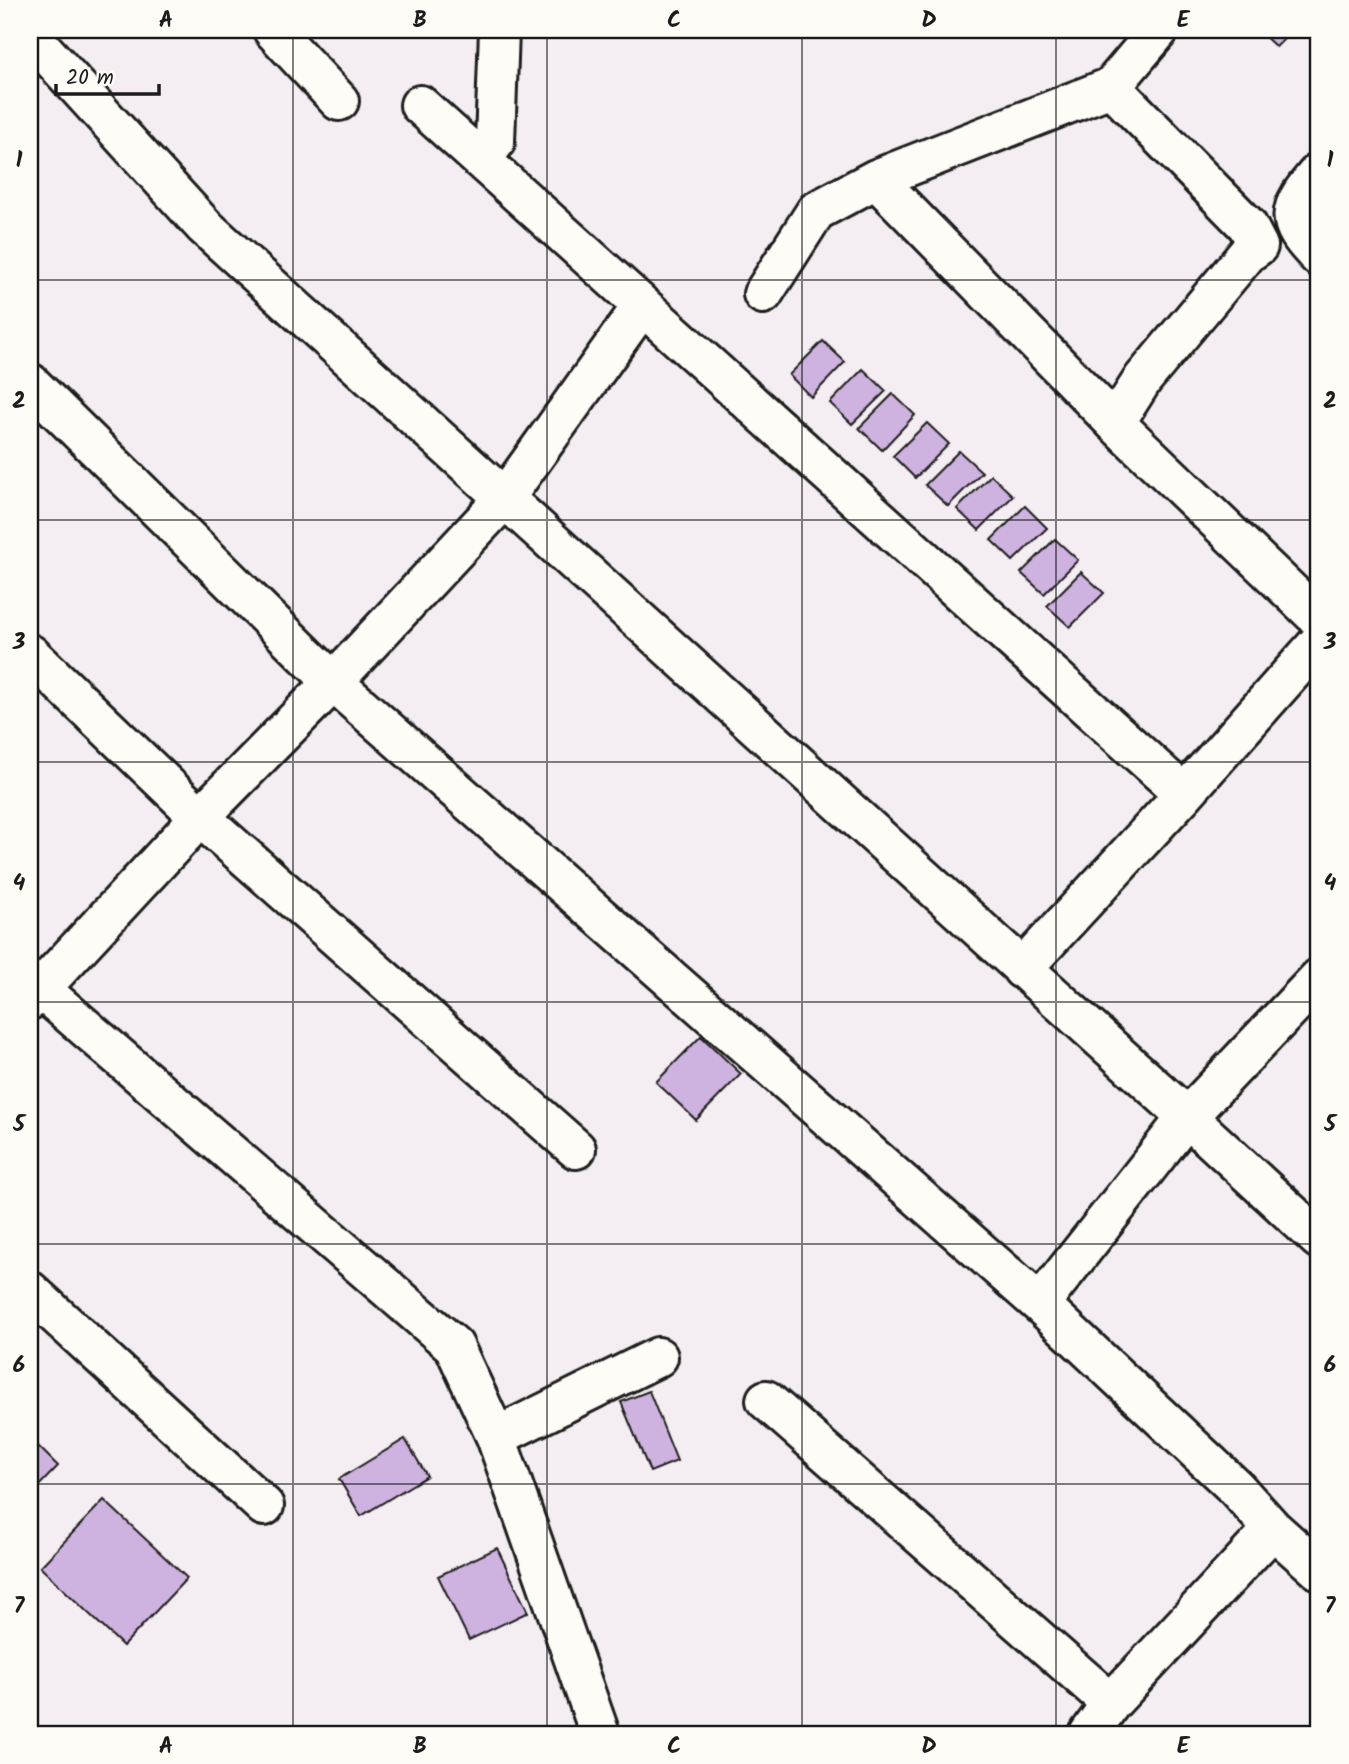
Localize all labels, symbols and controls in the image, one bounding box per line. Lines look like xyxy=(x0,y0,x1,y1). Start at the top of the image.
text: A xyxy=(159,3,173,39)
text: B xyxy=(413,3,427,39)
text: C xyxy=(667,3,681,39)
text: D xyxy=(921,3,937,39)
text: E xyxy=(1177,3,1191,39)
scale bar xyxy=(56,52,159,96)
text: 20 m xyxy=(66,62,114,95)
text: 1 xyxy=(16,143,23,179)
text: 1 xyxy=(1327,143,1334,179)
text: 2 xyxy=(12,384,26,420)
text: 2 xyxy=(1323,384,1337,420)
text: 3 xyxy=(12,625,26,661)
text: 3 xyxy=(1323,625,1337,661)
text: 4 xyxy=(13,866,26,902)
text: 4 xyxy=(1324,866,1337,902)
text: 5 xyxy=(12,1107,27,1143)
text: 5 xyxy=(1323,1107,1338,1143)
text: 6 xyxy=(13,1348,25,1384)
text: 6 xyxy=(1324,1348,1336,1384)
text: 7 xyxy=(14,1589,26,1625)
text: 7 xyxy=(1325,1589,1337,1625)
text: A xyxy=(159,1729,173,1764)
text: B xyxy=(413,1729,427,1764)
text: C xyxy=(667,1729,681,1764)
text: D xyxy=(921,1729,937,1764)
text: E xyxy=(1177,1729,1191,1764)

